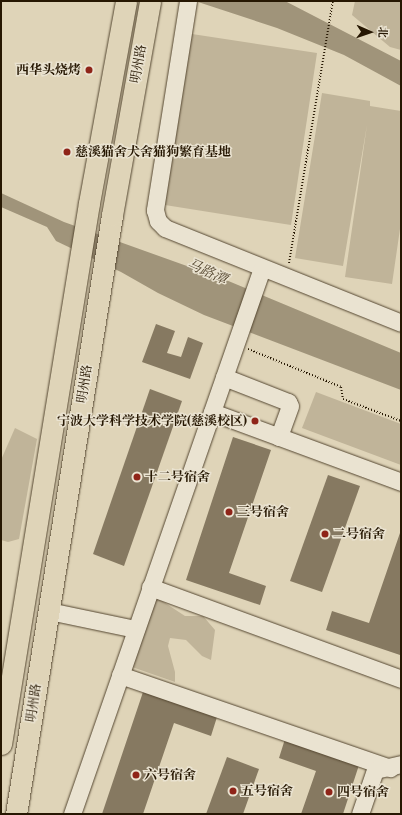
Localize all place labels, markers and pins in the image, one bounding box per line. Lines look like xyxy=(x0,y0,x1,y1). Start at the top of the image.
place label: 西华头烧烤 xyxy=(16,62,81,78)
marker: 西华头烧烤 xyxy=(84,65,94,75)
place label: 慈溪猫舍犬舍猫狗繁育基地 xyxy=(75,144,231,160)
marker: 慈溪猫舍犬舍猫狗繁育基地 xyxy=(62,147,72,157)
place label: 宁波大学科学技术学院(慈溪校区) xyxy=(57,413,247,429)
marker: 宁波大学科学技术学院(慈溪校区) xyxy=(250,416,260,426)
place label: 十二号宿舍 xyxy=(145,469,210,485)
marker: 十二号宿舍 xyxy=(132,472,142,482)
place label: 三号宿舍 xyxy=(237,504,289,520)
marker: 三号宿舍 xyxy=(224,507,234,517)
place label: 二号宿舍 xyxy=(333,526,385,542)
marker: 二号宿舍 xyxy=(320,529,330,539)
place label: 六号宿舍 xyxy=(144,767,196,783)
marker: 六号宿舍 xyxy=(131,770,141,780)
place label: 五号宿舍 xyxy=(241,783,293,799)
place label: 四号宿舍 xyxy=(337,784,389,800)
marker: 五号宿舍 xyxy=(228,786,238,796)
marker: 四号宿舍 xyxy=(324,787,334,797)

